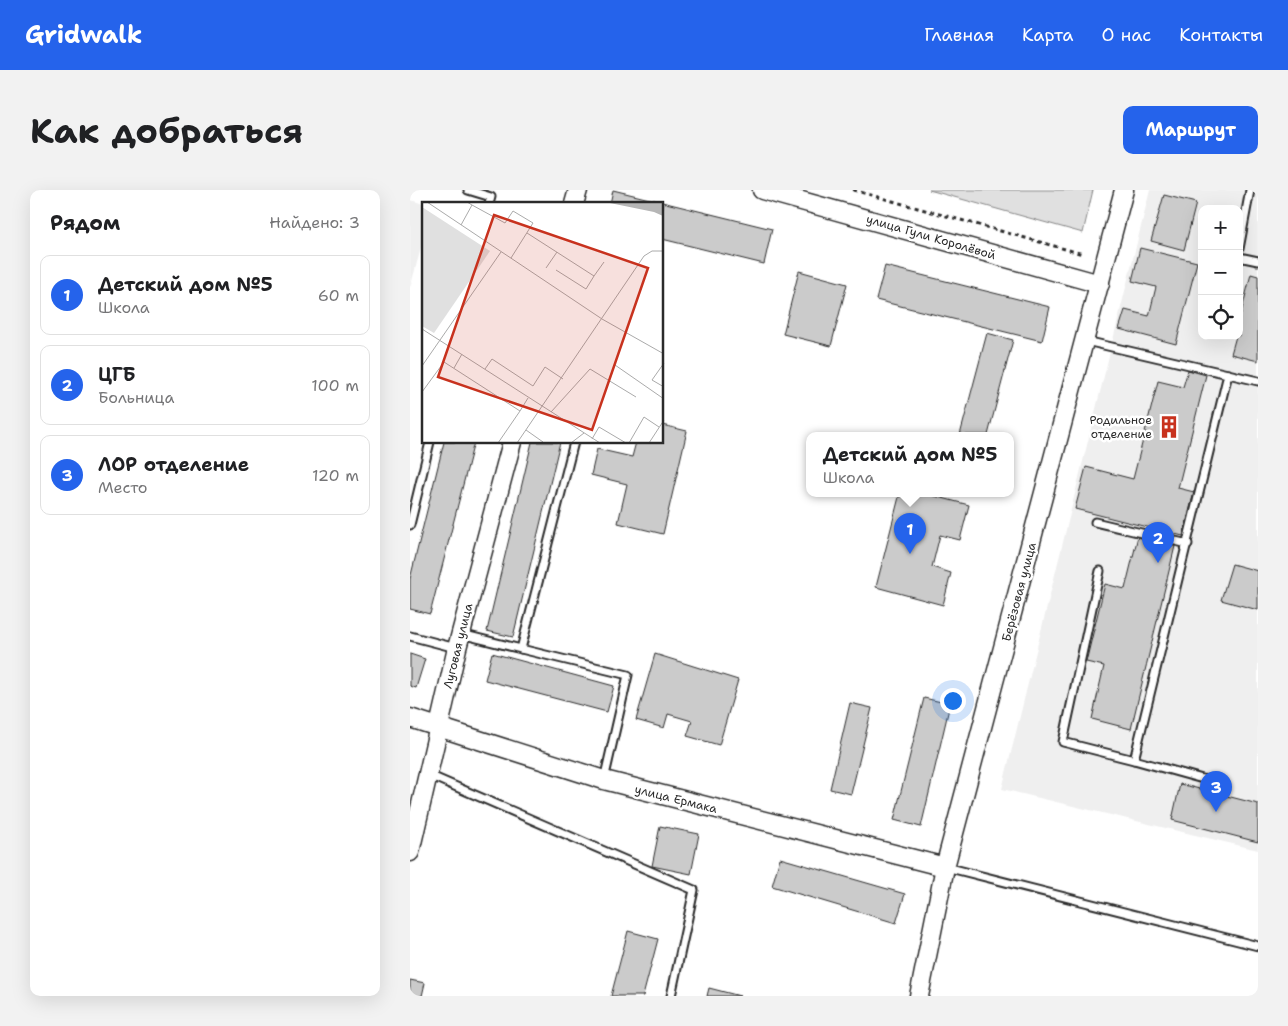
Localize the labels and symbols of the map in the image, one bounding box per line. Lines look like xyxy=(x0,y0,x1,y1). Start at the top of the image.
inset map xyxy=(422,202,664,444)
street label: улица Гули Королёвой xyxy=(864,211,998,263)
place label: Родильное отделение xyxy=(1089,412,1152,442)
building icon: Родильное отделение xyxy=(1156,414,1182,440)
pin: 1 xyxy=(894,513,926,554)
pin: 2 xyxy=(1142,522,1174,563)
street label: Берёзовая улица xyxy=(998,540,1040,643)
street label: Луговая улица xyxy=(440,601,476,690)
your location xyxy=(940,688,966,714)
pin: 3 xyxy=(1200,771,1232,812)
street label: улица Ермака xyxy=(633,781,720,817)

